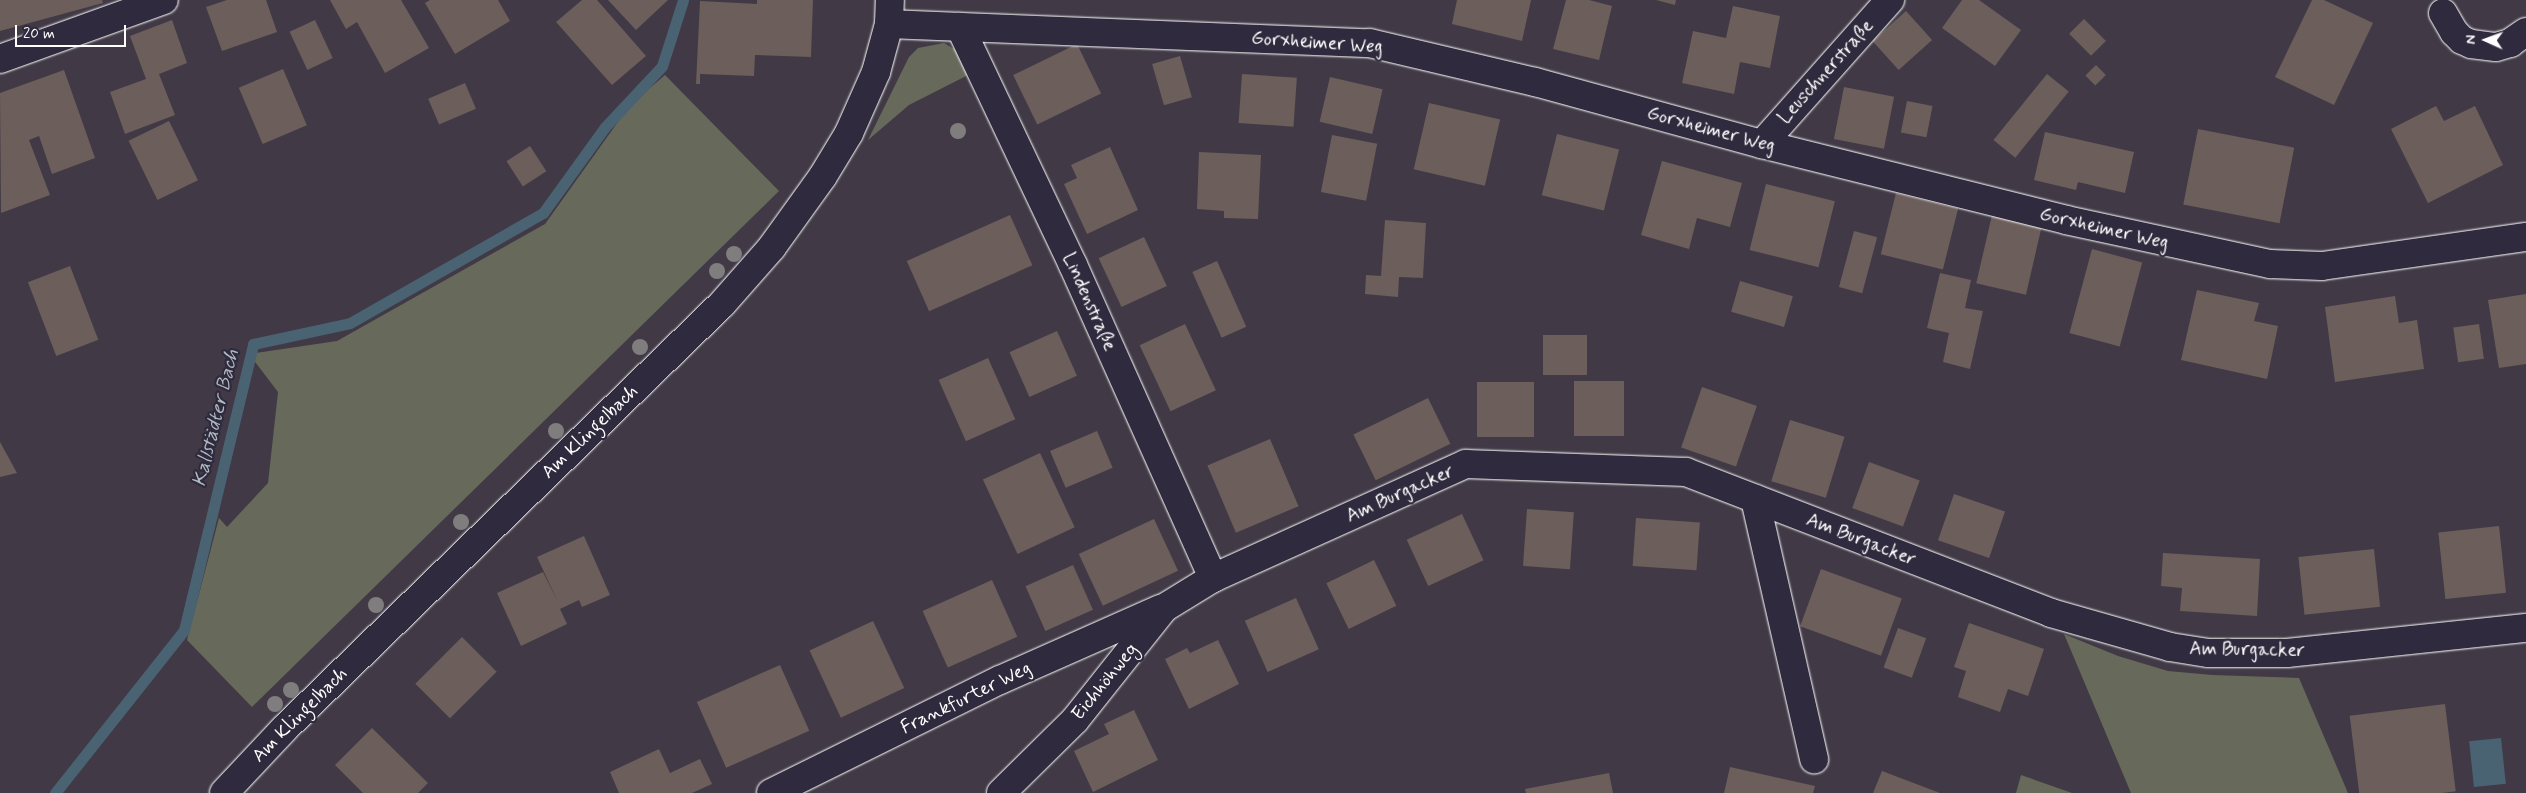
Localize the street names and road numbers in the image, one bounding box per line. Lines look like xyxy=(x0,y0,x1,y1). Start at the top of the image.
street label: Leuschnerstraße xyxy=(1773,15,1879,129)
street label: Gorxheimer Weg xyxy=(1250,27,1384,59)
street label: Gorxheimer Weg xyxy=(1643,102,1779,158)
street label: Gorxheimer Weg xyxy=(2036,203,2172,255)
street label: Lindenstraße xyxy=(1057,249,1121,355)
street label: Am Klingelbach xyxy=(537,380,643,484)
street label: Am Burgacker xyxy=(1342,460,1458,528)
street label: Am Burgacker xyxy=(1802,508,1920,572)
street label: Am Burgacker xyxy=(2188,638,2306,662)
street label: Eichhöhweg xyxy=(1067,639,1143,725)
street label: Frankfurter Weg xyxy=(896,656,1036,740)
street label: Am Klingelbach xyxy=(247,662,353,768)

